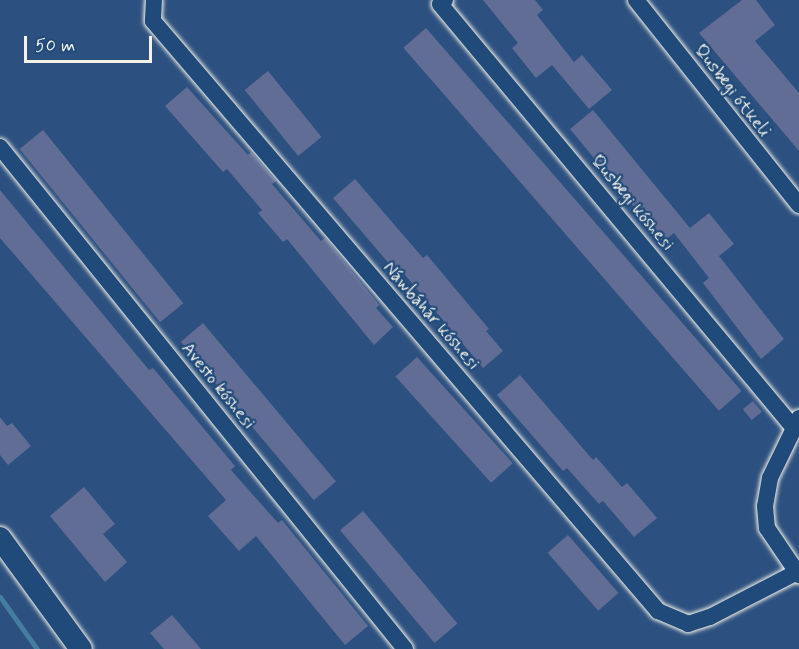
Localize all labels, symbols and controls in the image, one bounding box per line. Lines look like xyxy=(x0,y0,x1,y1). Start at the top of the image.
scale bar xyxy=(27,24,154,62)
text: 50 m xyxy=(35,34,75,58)
street label: Qusbegi ótkeli xyxy=(689,40,775,142)
street label: Qusbegi kóshesi xyxy=(586,151,678,255)
street label: Náwbáhár kóshesi xyxy=(378,258,484,374)
street label: Avesto kóshesi xyxy=(176,338,260,434)

